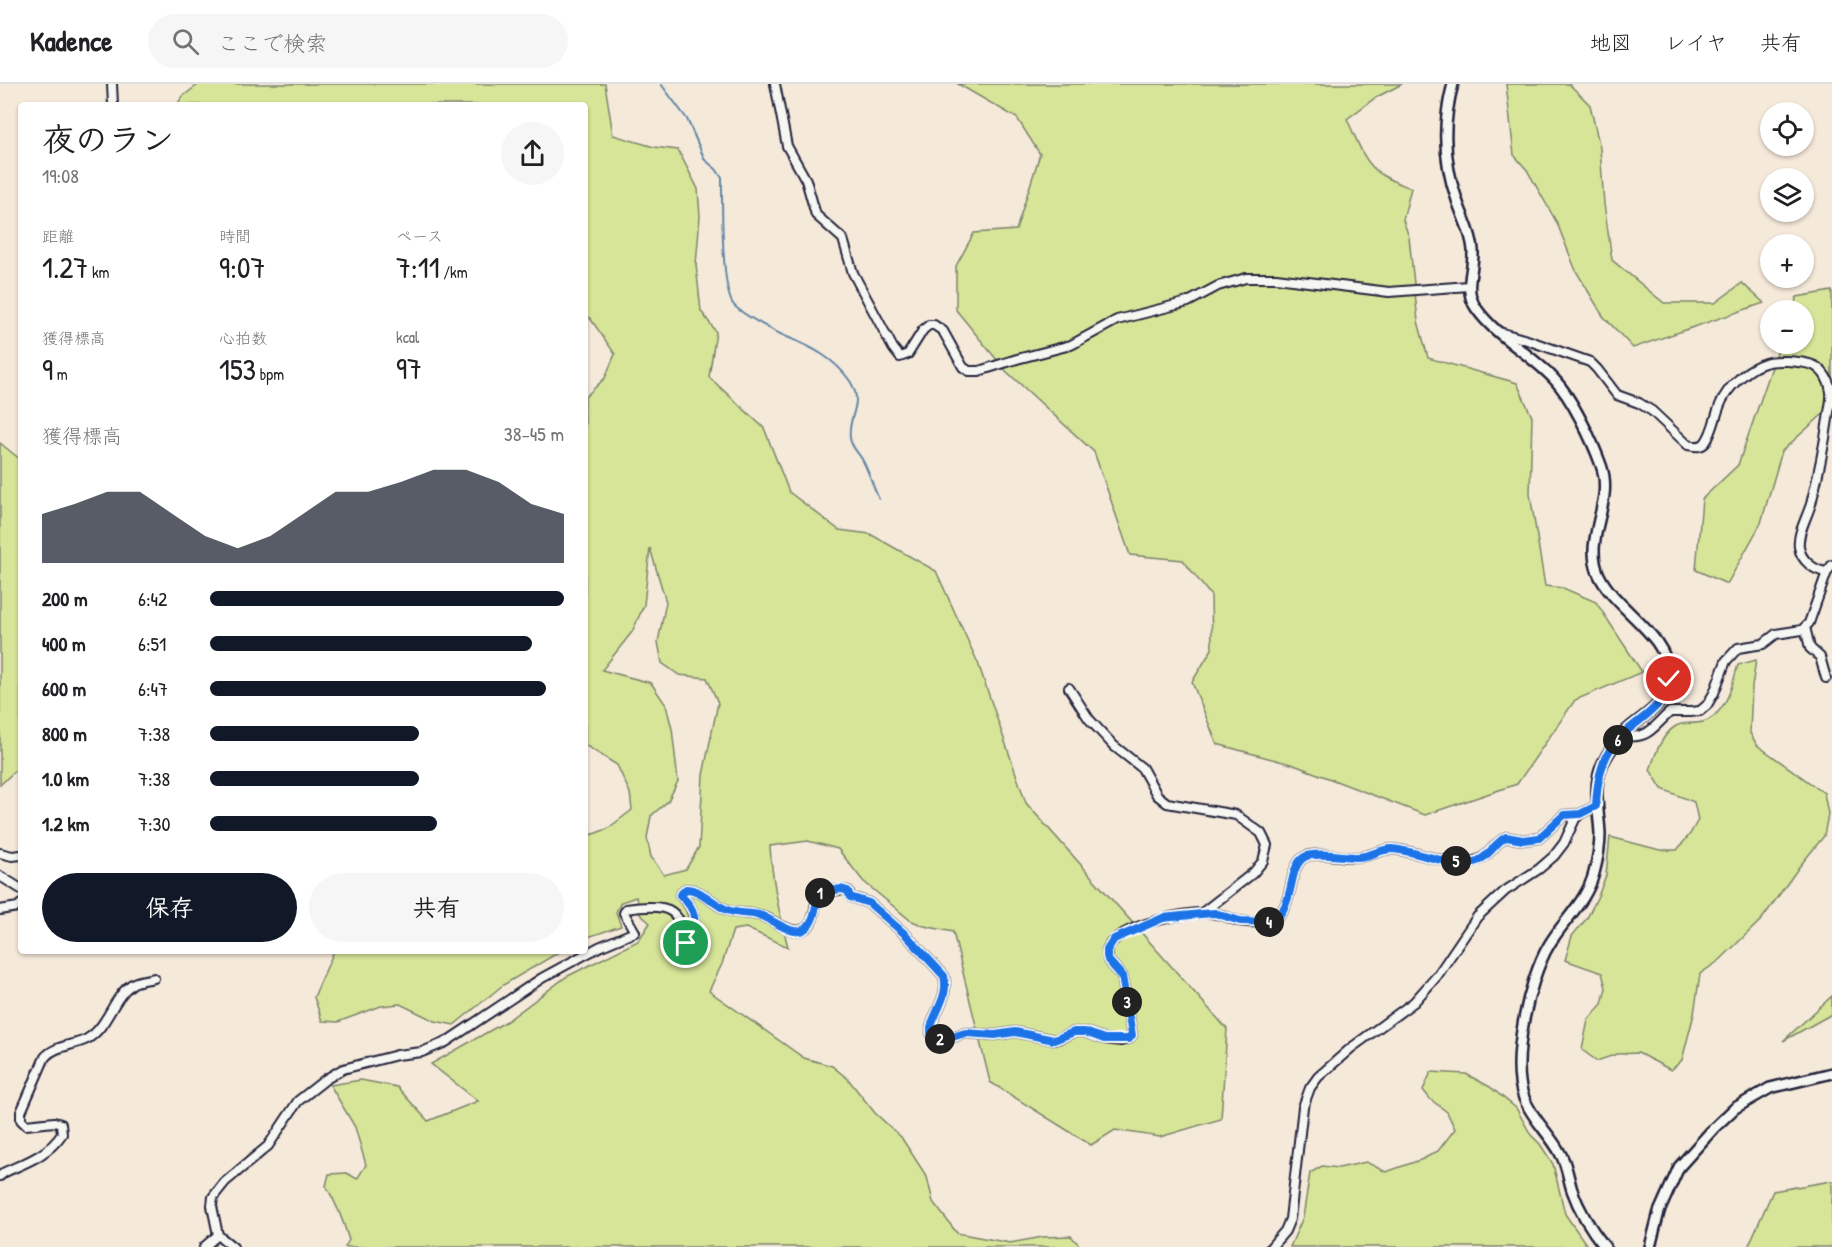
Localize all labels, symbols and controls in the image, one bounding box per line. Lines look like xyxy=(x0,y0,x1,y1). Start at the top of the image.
search box xyxy=(148,14,568,68)
text: Kadence xyxy=(30,22,112,60)
icon: search xyxy=(169,25,202,58)
text: ここで検索 xyxy=(217,28,327,58)
text: 地図 xyxy=(1590,28,1632,57)
text: レイヤ xyxy=(1665,28,1727,57)
text: 共有 xyxy=(1760,28,1802,57)
map controls xyxy=(1760,102,1814,354)
button: locate xyxy=(1760,102,1814,156)
text: 夜のラン xyxy=(42,117,174,161)
button: share xyxy=(501,122,564,185)
text: 19:08 xyxy=(42,162,79,189)
button: layers xyxy=(1760,168,1814,222)
text: 距離 xyxy=(42,225,74,247)
text: 時間 xyxy=(219,225,251,247)
text: ペース xyxy=(396,225,443,247)
button: + xyxy=(1760,234,1814,288)
text: 1.27 xyxy=(42,247,88,287)
text: 9:07 xyxy=(219,247,265,287)
text: 7:11 xyxy=(396,247,440,287)
text: km xyxy=(88,261,109,283)
text: /km xyxy=(440,261,468,283)
button: − xyxy=(1760,300,1814,354)
text: kcal xyxy=(396,326,419,348)
text: 獲得標高 xyxy=(42,327,106,349)
text: 心拍数 xyxy=(219,327,267,349)
text: 97 xyxy=(396,348,422,388)
text: 9 xyxy=(42,349,53,389)
text: 153 xyxy=(219,349,256,389)
text: m xyxy=(53,363,68,385)
text: bpm xyxy=(256,363,284,385)
text: 38–45 m xyxy=(504,420,564,447)
text: 獲得標高 xyxy=(42,422,122,449)
text: 200 m xyxy=(42,585,87,612)
text: 6:42 xyxy=(138,585,167,612)
text: 400 m xyxy=(42,630,86,657)
text: 6:51 xyxy=(138,630,166,657)
pin xyxy=(1643,653,1694,704)
icon: check xyxy=(1652,662,1685,695)
text: 600 m xyxy=(42,675,86,702)
text: 6:47 xyxy=(138,675,168,702)
text: 800 m xyxy=(42,720,87,747)
text: 7:38 xyxy=(138,720,170,747)
pin: 6 xyxy=(1603,725,1633,755)
text: 6 xyxy=(1615,729,1621,751)
text: 1.0 km xyxy=(42,765,89,792)
text: 7:38 xyxy=(138,765,170,792)
text: 1.2 km xyxy=(42,810,89,837)
text: 7:30 xyxy=(138,810,170,837)
pin: 5 xyxy=(1441,846,1471,876)
text: 5 xyxy=(1453,850,1459,872)
button: 保存 xyxy=(42,873,297,942)
button: 共有 xyxy=(309,873,564,942)
pin: 1 xyxy=(805,878,835,908)
text: 1 xyxy=(817,882,823,904)
pin: 4 xyxy=(1254,907,1284,937)
text: 4 xyxy=(1266,911,1272,933)
pin xyxy=(660,917,711,968)
icon: arrive xyxy=(669,926,702,959)
pin: 3 xyxy=(1112,987,1142,1017)
text: 3 xyxy=(1123,991,1131,1013)
pin: 2 xyxy=(925,1024,955,1054)
text: 2 xyxy=(936,1028,944,1050)

